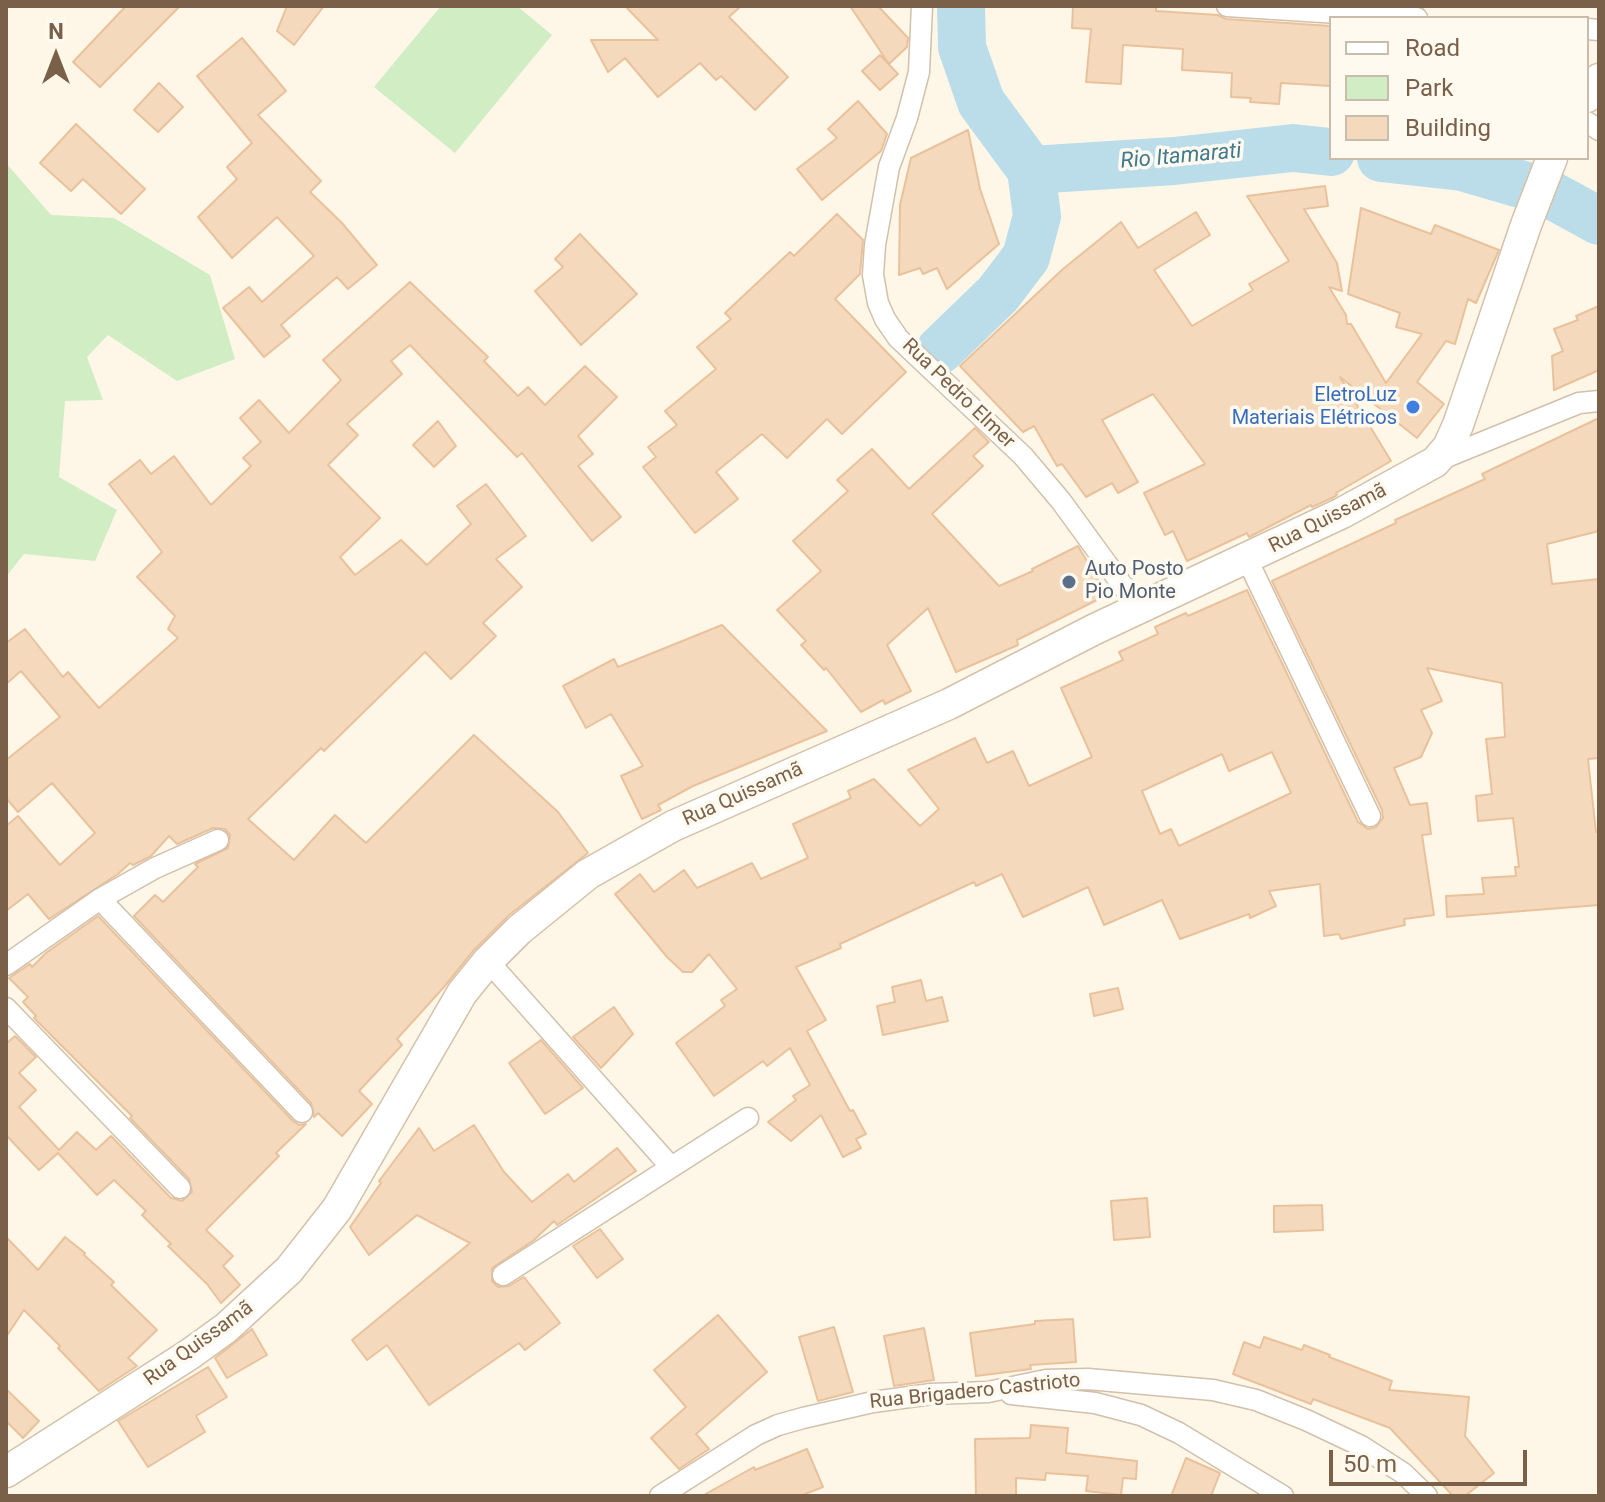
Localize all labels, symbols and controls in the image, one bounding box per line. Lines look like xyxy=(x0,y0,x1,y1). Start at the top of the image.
north arrow xyxy=(16,16,96,96)
legend xyxy=(1329,16,1589,160)
text: N xyxy=(48,19,64,44)
text: Road xyxy=(1405,34,1460,62)
text: Park xyxy=(1405,74,1453,102)
text: Building xyxy=(1405,114,1491,142)
water label: Rio Itamarati xyxy=(1119,139,1243,175)
street label: Rua Pedro Elmer xyxy=(897,334,1019,454)
place label: EletroLuz Materiais Elétricos xyxy=(1232,384,1397,431)
marker: EletroLuz Materiais Elétricos xyxy=(1404,398,1422,416)
street label: Rua Quissamã xyxy=(1265,479,1391,559)
place label: Auto Posto Pio Monte xyxy=(1085,558,1184,605)
marker: Auto Posto Pio Monte xyxy=(1060,573,1078,591)
street label: Rua Quissamã xyxy=(679,758,807,832)
street label: Rua Quissamã xyxy=(140,1296,258,1392)
street label: Rua Brigadero Castrioto xyxy=(868,1369,1082,1415)
scale bar xyxy=(1333,1434,1531,1484)
text: 50 m xyxy=(1343,1450,1397,1478)

